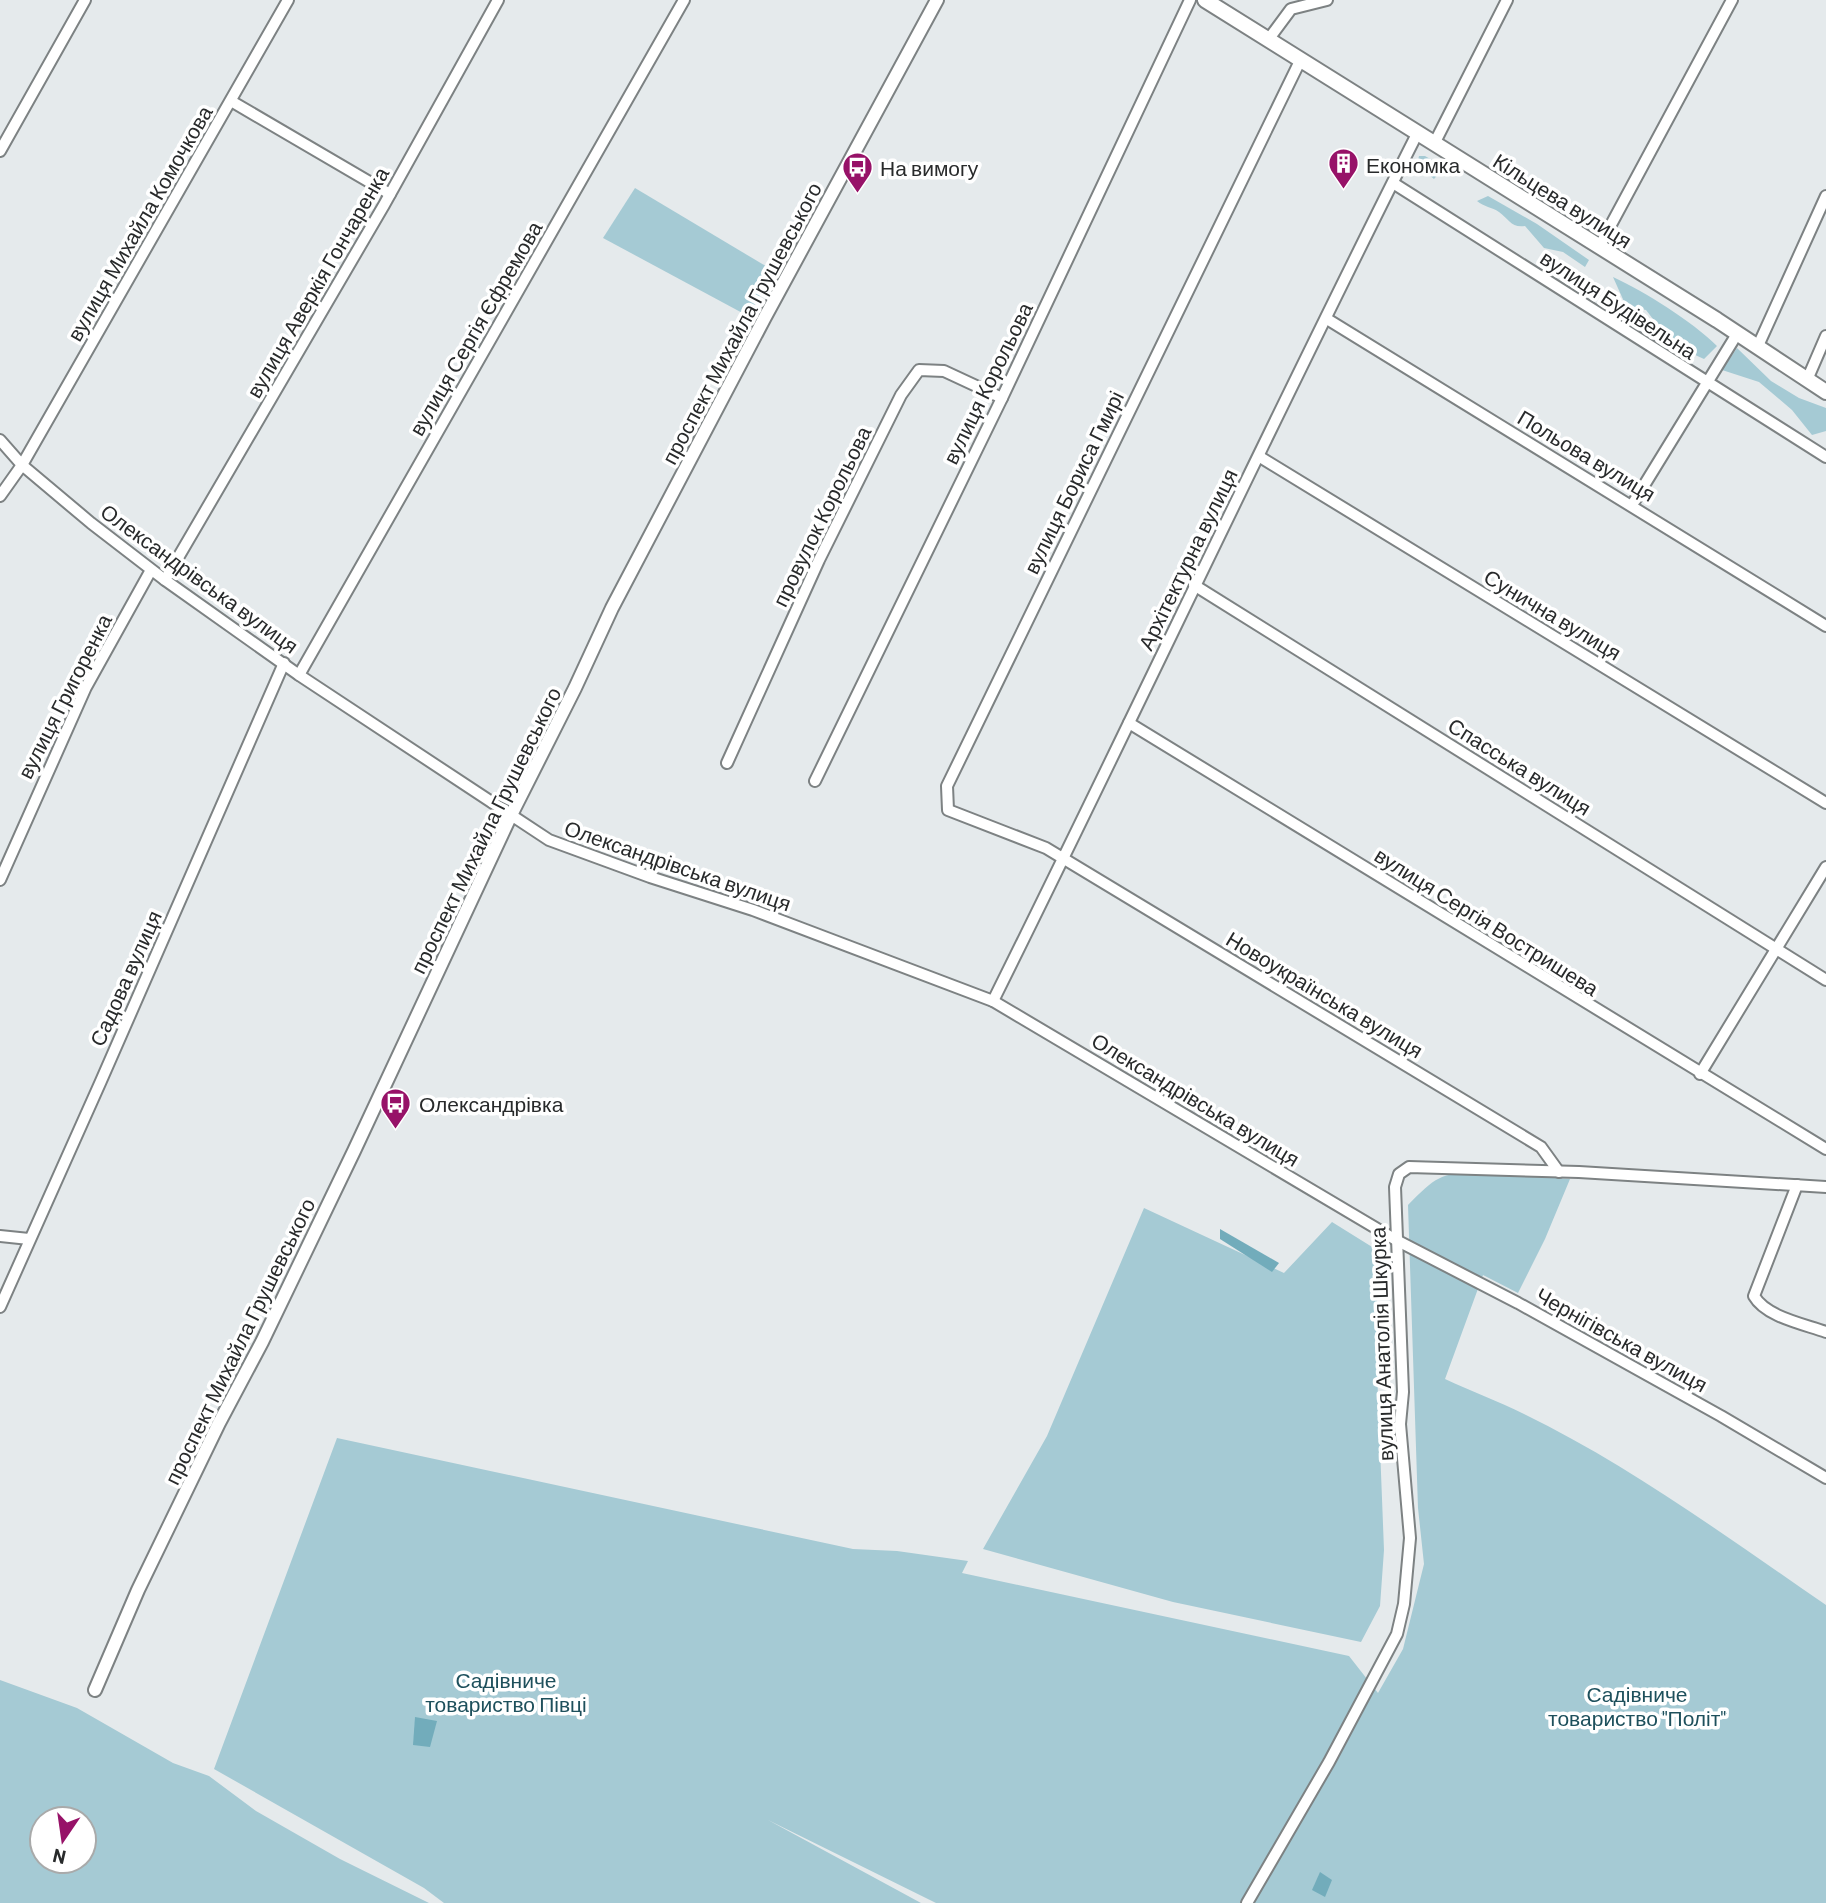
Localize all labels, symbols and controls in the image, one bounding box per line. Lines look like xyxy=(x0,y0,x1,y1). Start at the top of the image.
street label: вулиця Михайла Комочкова xyxy=(61,101,217,345)
building icon: Економка xyxy=(1326,147,1360,191)
street label: Кільцева вулиця xyxy=(1489,147,1637,253)
bus stop icon: На вимогу xyxy=(840,150,874,194)
place label: Економка xyxy=(1366,152,1460,177)
place label: На вимогу xyxy=(880,155,979,180)
street label: вулиця Аверкія Гончаренка xyxy=(241,162,394,402)
street label: проспект Михайла Грушевського xyxy=(656,178,826,468)
street label: вулиця Сергія Єфремова xyxy=(403,216,547,440)
street label: вулиця Будівельна xyxy=(1536,244,1702,364)
street label: вулиця Корольова xyxy=(937,298,1037,468)
street label: вулиця Бориса Гмирі xyxy=(1018,387,1128,577)
street label: Польова вулиця xyxy=(1514,404,1660,506)
street label: провулок Корольова xyxy=(767,422,876,610)
street label: Архітектурна вулиця xyxy=(1132,464,1242,654)
street label: Олександрівська вулиця xyxy=(96,498,304,658)
street label: Сунична вулиця xyxy=(1480,563,1626,665)
street label: вулиця Григоренка xyxy=(12,609,116,782)
street label: проспект Михайла Грушевського xyxy=(405,683,565,977)
street label: Спасська вулиця xyxy=(1444,712,1596,820)
street label: Олександрівська вулиця xyxy=(561,814,795,916)
street label: вулиця Сергія Востришева xyxy=(1371,842,1604,1000)
street label: Садова вулиця xyxy=(84,906,166,1050)
street label: Новоукраїнська вулиця xyxy=(1222,925,1428,1063)
street label: Олександрівська вулиця xyxy=(1088,1027,1304,1171)
bus stop icon: Олександрівка xyxy=(379,1086,413,1130)
place label: Олександрівка xyxy=(419,1091,564,1116)
street label: проспект Михайла Грушевського xyxy=(159,1194,319,1488)
street label: вулиця Анатолія Шкурка xyxy=(1364,1226,1398,1461)
street label: Чернігівська вулиця xyxy=(1532,1282,1712,1396)
park label: Садівниче товариство Півці xyxy=(425,1667,587,1716)
park label: Садівниче товариство "Політ" xyxy=(1548,1681,1726,1730)
north arrow xyxy=(28,1805,98,1875)
text: N xyxy=(50,1844,68,1870)

